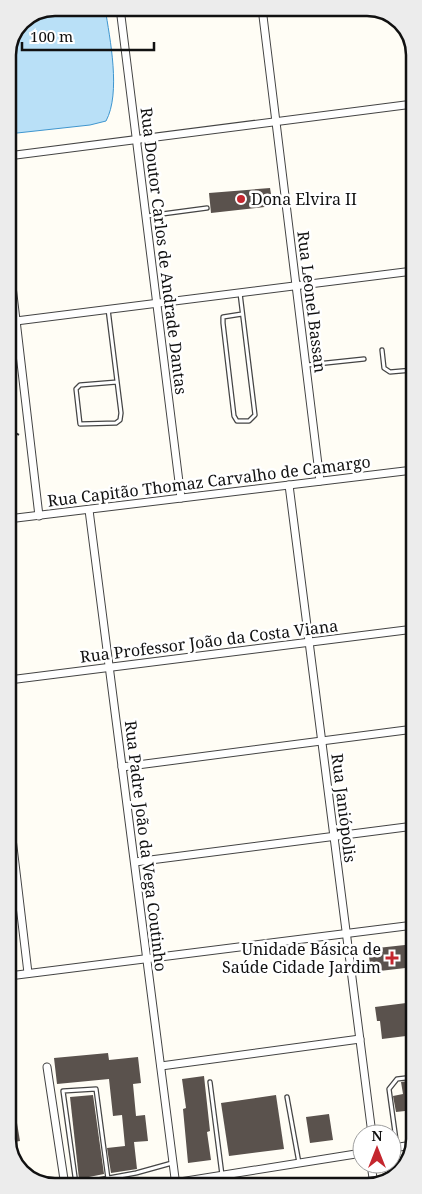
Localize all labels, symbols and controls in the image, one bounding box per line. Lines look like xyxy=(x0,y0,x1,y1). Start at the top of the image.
scale bar xyxy=(22,20,155,52)
text: 100 m xyxy=(30,26,73,46)
street label: Rua Doutor Carlos de Andrade Dantas xyxy=(135,106,193,396)
place label: Dona Elvira II xyxy=(251,188,357,210)
marker: Dona Elvira II xyxy=(235,193,247,205)
street label: Rua Leonel Bassan xyxy=(292,230,332,374)
street label: Rua Capitão Thomaz Carvalho de Camargo xyxy=(46,450,372,512)
street label: Rua Professor João da Costa Viana xyxy=(79,614,339,668)
street label: Rua Padre João da Vega Coutinho xyxy=(120,719,172,973)
street label: Rua Janiópolis xyxy=(326,752,362,864)
place label: Unidade Básica de Saúde Cidade Jardim xyxy=(222,938,381,978)
marker: Unidade Básica de Saúde Cidade Jardim xyxy=(385,951,399,965)
north arrow xyxy=(352,1124,402,1174)
text: N xyxy=(371,1126,383,1145)

